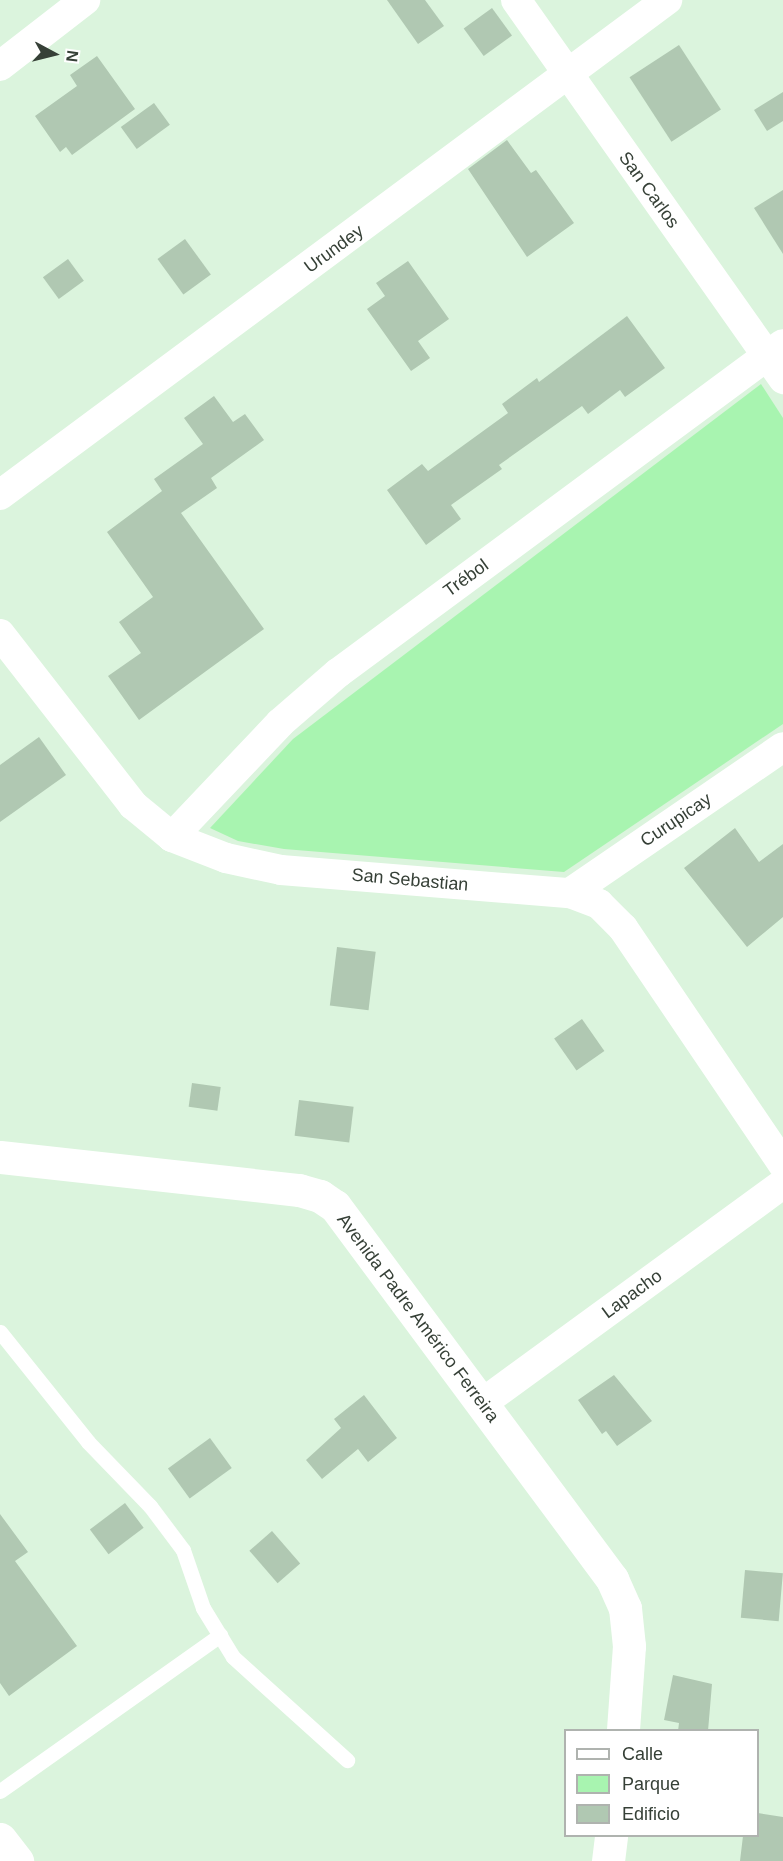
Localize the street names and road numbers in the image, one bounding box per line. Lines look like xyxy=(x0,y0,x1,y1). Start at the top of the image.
street label: San Carlos xyxy=(614,148,684,232)
street label: Urundey xyxy=(300,220,368,278)
street label: Trébol xyxy=(439,554,493,602)
street label: Curupicay xyxy=(636,788,716,852)
street label: San Sebastian xyxy=(351,864,469,896)
street label: Avenida Padre Américo Ferreira xyxy=(332,1209,504,1427)
street label: Lapacho xyxy=(598,1265,666,1323)

